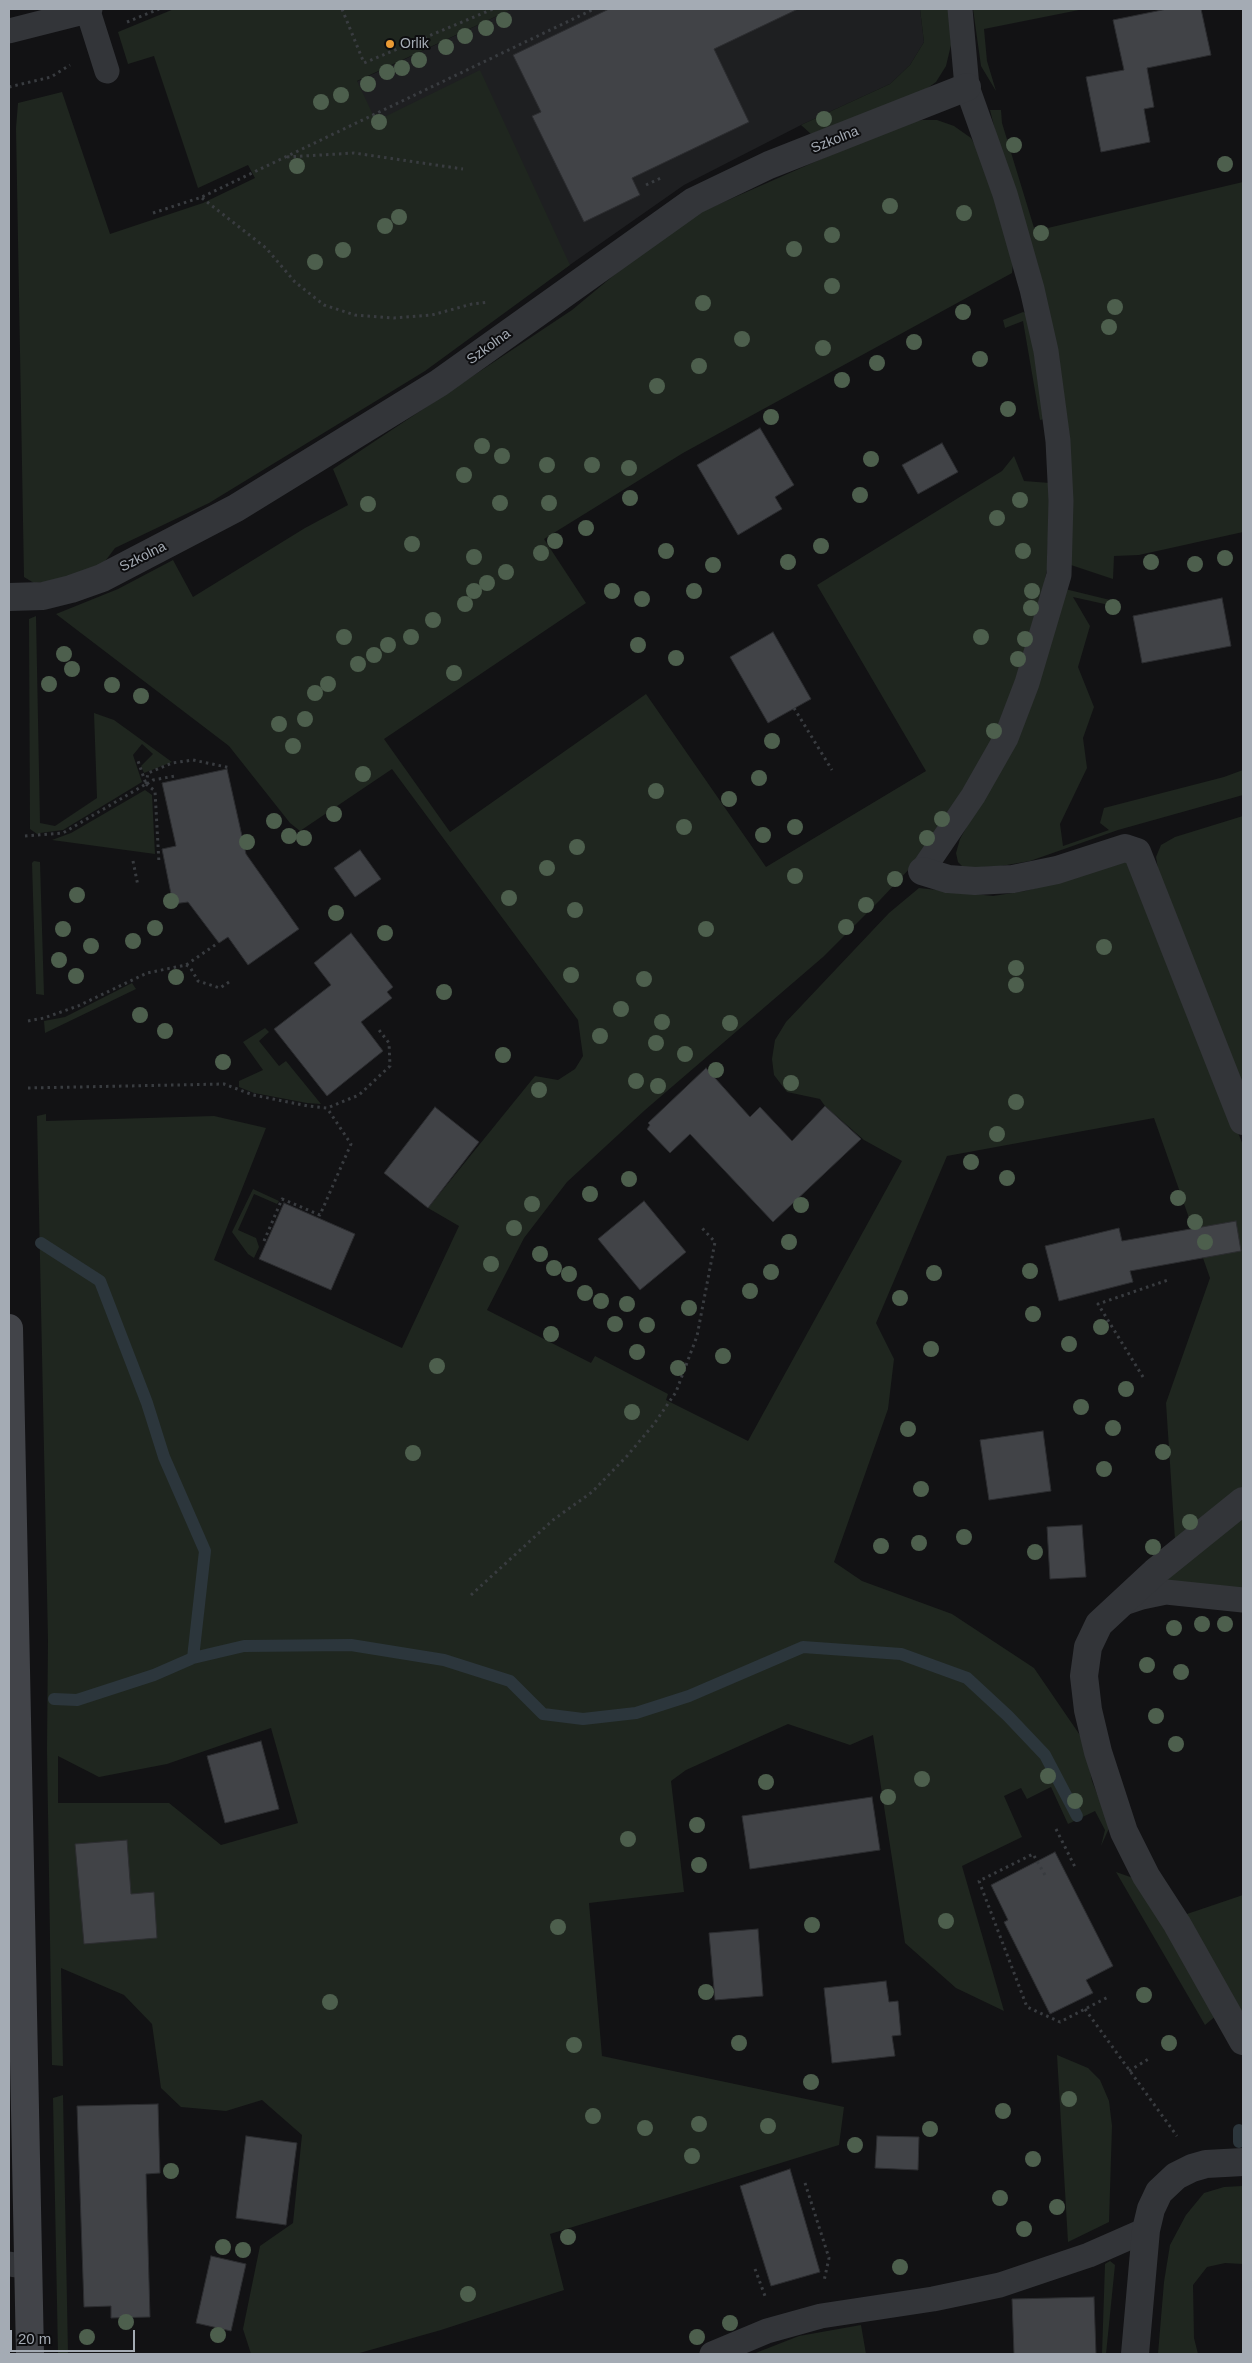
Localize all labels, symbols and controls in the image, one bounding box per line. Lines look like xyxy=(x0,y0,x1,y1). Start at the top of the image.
place label: Orlik xyxy=(400,36,429,52)
marker: Orlik xyxy=(384,38,396,50)
street label: Szkolna xyxy=(809,123,861,157)
street label: Szkolna xyxy=(464,326,514,368)
street label: Szkolna xyxy=(117,538,169,576)
scale bar xyxy=(12,2320,138,2352)
text: 20 m xyxy=(18,2330,51,2347)

